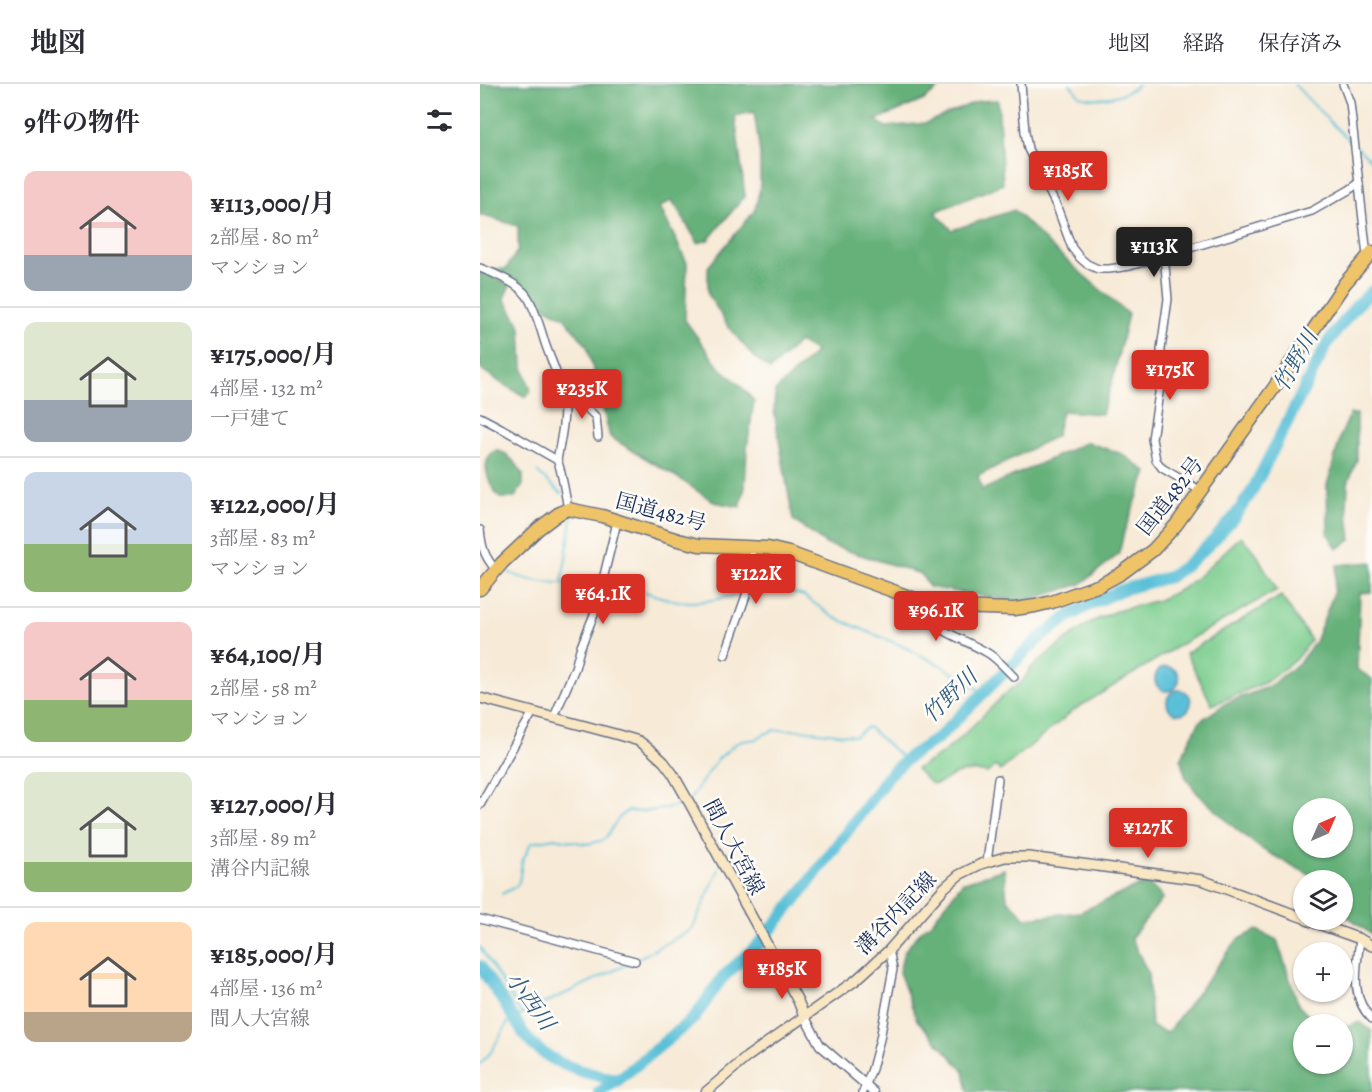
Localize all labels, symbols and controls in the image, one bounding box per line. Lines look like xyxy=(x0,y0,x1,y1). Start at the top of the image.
text: 地図 xyxy=(30,24,86,62)
text: 地図 xyxy=(1108,29,1150,57)
text: 経路 xyxy=(1183,29,1225,57)
text: 保存済み xyxy=(1258,29,1342,57)
icon: filters xyxy=(423,104,456,137)
text: 9件の物件 xyxy=(24,105,140,140)
pin: ¥185K xyxy=(1026,151,1110,202)
text: ¥185K xyxy=(1043,157,1093,184)
text: ¥113,000/月 xyxy=(210,186,336,221)
icon: home xyxy=(72,195,144,267)
text: 2部屋 · 80 m² xyxy=(210,224,319,251)
pin: ¥113K xyxy=(1112,227,1196,278)
text: ¥113K xyxy=(1130,233,1178,260)
text: マンション xyxy=(210,254,309,281)
water label: 竹野川 xyxy=(1267,323,1326,397)
text: ¥175,000/月 xyxy=(210,337,337,372)
icon: home xyxy=(72,346,144,418)
pin: ¥175K xyxy=(1128,350,1212,401)
text: ¥175K xyxy=(1146,356,1194,383)
pin: ¥235K xyxy=(540,369,624,420)
text: 4部屋 · 132 m² xyxy=(210,375,323,402)
text: ¥235K xyxy=(556,375,608,402)
text: 一戸建て xyxy=(210,405,290,432)
street label: 国道482号 xyxy=(1130,451,1210,541)
street label: 国道482号 xyxy=(613,486,709,538)
text: ¥122,000/月 xyxy=(210,487,340,522)
icon: home xyxy=(72,496,144,568)
text: 3部屋 · 83 m² xyxy=(210,525,315,552)
pin: ¥122K xyxy=(714,554,798,605)
text: マンション xyxy=(210,555,309,582)
text: ¥122K xyxy=(730,560,782,587)
pin: ¥64.1K xyxy=(554,574,652,625)
text: ¥64.1K xyxy=(575,580,631,607)
pin: ¥96.1K xyxy=(887,591,985,642)
text: ¥96.1K xyxy=(908,597,964,624)
text: ¥64,100/月 xyxy=(210,637,326,672)
icon: home xyxy=(72,646,144,718)
water label: 竹野川 xyxy=(916,661,986,730)
text: 2部屋 · 58 m² xyxy=(210,675,317,702)
text: マンション xyxy=(210,705,309,732)
text: ¥127,000/月 xyxy=(210,787,339,822)
street label: 間人大宮線 xyxy=(697,794,771,900)
icon: home xyxy=(72,796,144,868)
north arrow xyxy=(1293,798,1353,858)
map controls xyxy=(1293,798,1353,1074)
pin: ¥127K xyxy=(1106,808,1190,859)
text: ¥127K xyxy=(1123,814,1173,841)
text: 3部屋 · 89 m² xyxy=(210,825,316,852)
text: 溝谷内記線 xyxy=(210,855,310,882)
street label: 溝谷内記線 xyxy=(849,866,943,960)
button: layers xyxy=(1293,870,1353,930)
text: ¥185,000/月 xyxy=(210,937,339,972)
button: + xyxy=(1293,942,1353,1002)
icon: home xyxy=(72,946,144,1018)
pin: ¥185K xyxy=(740,949,824,1000)
text: ¥185K xyxy=(757,955,807,982)
water label: 小西川 xyxy=(498,965,563,1038)
text: 4部屋 · 136 m² xyxy=(210,975,323,1002)
text: 間人大宮線 xyxy=(210,1005,310,1032)
button: − xyxy=(1293,1014,1353,1074)

